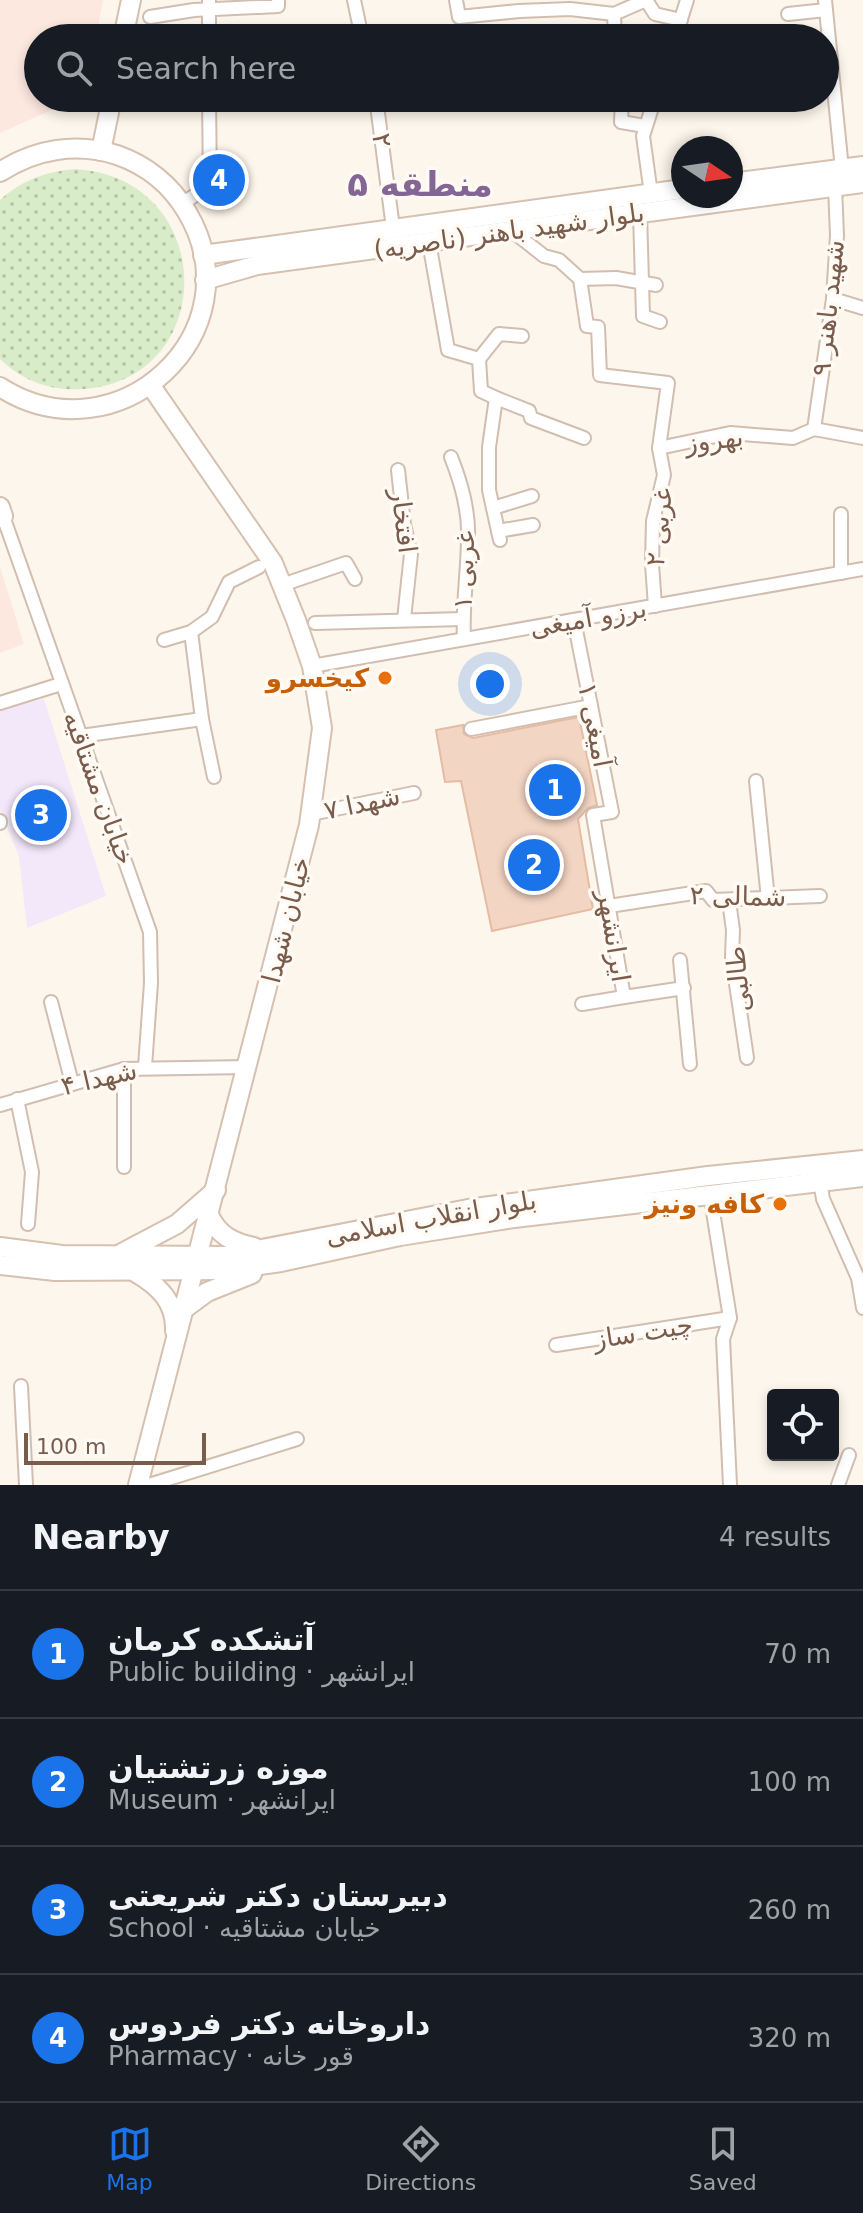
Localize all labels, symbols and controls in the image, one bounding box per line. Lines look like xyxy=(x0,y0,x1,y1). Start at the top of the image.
search box xyxy=(24,24,839,112)
icon: search xyxy=(52,46,96,90)
text: Search here xyxy=(116,51,296,86)
street label: ۲ xyxy=(366,131,398,149)
north arrow xyxy=(671,136,743,208)
pin: 4 xyxy=(193,150,245,210)
district label: منطقه ۵ xyxy=(347,164,493,204)
street label: بلوار شهید باهنر (ناصریه) xyxy=(372,197,647,266)
street label: شهید باهنر ۹ xyxy=(806,238,851,378)
street label: بهروز xyxy=(681,422,745,460)
street label: افتخار xyxy=(385,485,423,555)
street label: ۲ غربی xyxy=(640,486,679,568)
street label: ۱ غربی xyxy=(448,530,481,610)
street label: برزو آمیغی xyxy=(527,592,649,644)
place label: کیخسرو xyxy=(264,663,370,694)
your location xyxy=(470,664,510,704)
marker: کیخسرو xyxy=(376,669,394,687)
street label: آمیغی ۱ xyxy=(572,680,619,772)
street label: خیابان مشتاقیه xyxy=(57,707,141,869)
pin: 1 xyxy=(529,760,581,820)
street label: شهدا ۷ xyxy=(321,780,403,827)
pin: 3 xyxy=(15,785,67,845)
pin: 2 xyxy=(508,835,560,895)
street label: خیابان شهدا xyxy=(256,854,317,986)
street label: ۲ شمالی xyxy=(689,880,787,912)
street label: ایرانشهر xyxy=(591,886,636,984)
street label: طالبی xyxy=(720,945,756,1013)
street label: شهدا ۴ xyxy=(58,1055,140,1102)
street label: بلوار انقلاب اسلامی xyxy=(323,1185,539,1252)
place label: کافه ونیز xyxy=(643,1189,765,1220)
marker: کافه ونیز xyxy=(771,1195,789,1213)
street label: چیت ساز xyxy=(589,1309,695,1355)
map controls xyxy=(767,1389,839,1461)
button: locate xyxy=(767,1389,839,1461)
scale bar xyxy=(24,1429,206,1465)
text: 100 m xyxy=(36,1434,106,1459)
text: Nearby xyxy=(32,1517,170,1557)
text: 4 results xyxy=(719,1522,831,1552)
text: آتشکده کرمان xyxy=(108,1622,315,1657)
text: 1 xyxy=(49,1639,67,1669)
text: 70 m xyxy=(764,1639,831,1669)
text: Public building · ایرانشهر xyxy=(108,1657,415,1687)
text: موزه زرتشتیان xyxy=(108,1750,329,1785)
text: 2 xyxy=(49,1767,67,1797)
text: 100 m xyxy=(748,1767,831,1797)
text: Museum · ایرانشهر xyxy=(108,1785,336,1815)
text: دبیرستان دکتر شریعتی xyxy=(108,1878,448,1913)
text: 3 xyxy=(49,1895,67,1925)
text: 260 m xyxy=(748,1895,831,1925)
text: School · خیابان مشتاقیه xyxy=(108,1913,381,1943)
text: داروخانه دکتر فردوس xyxy=(108,2006,430,2041)
text: 4 xyxy=(49,2023,67,2053)
text: 320 m xyxy=(748,2023,831,2053)
text: Pharmacy · قور خانه xyxy=(108,2041,354,2071)
tab: Map xyxy=(106,2122,153,2195)
tab: Directions xyxy=(365,2122,476,2195)
tab: Saved xyxy=(689,2122,757,2195)

